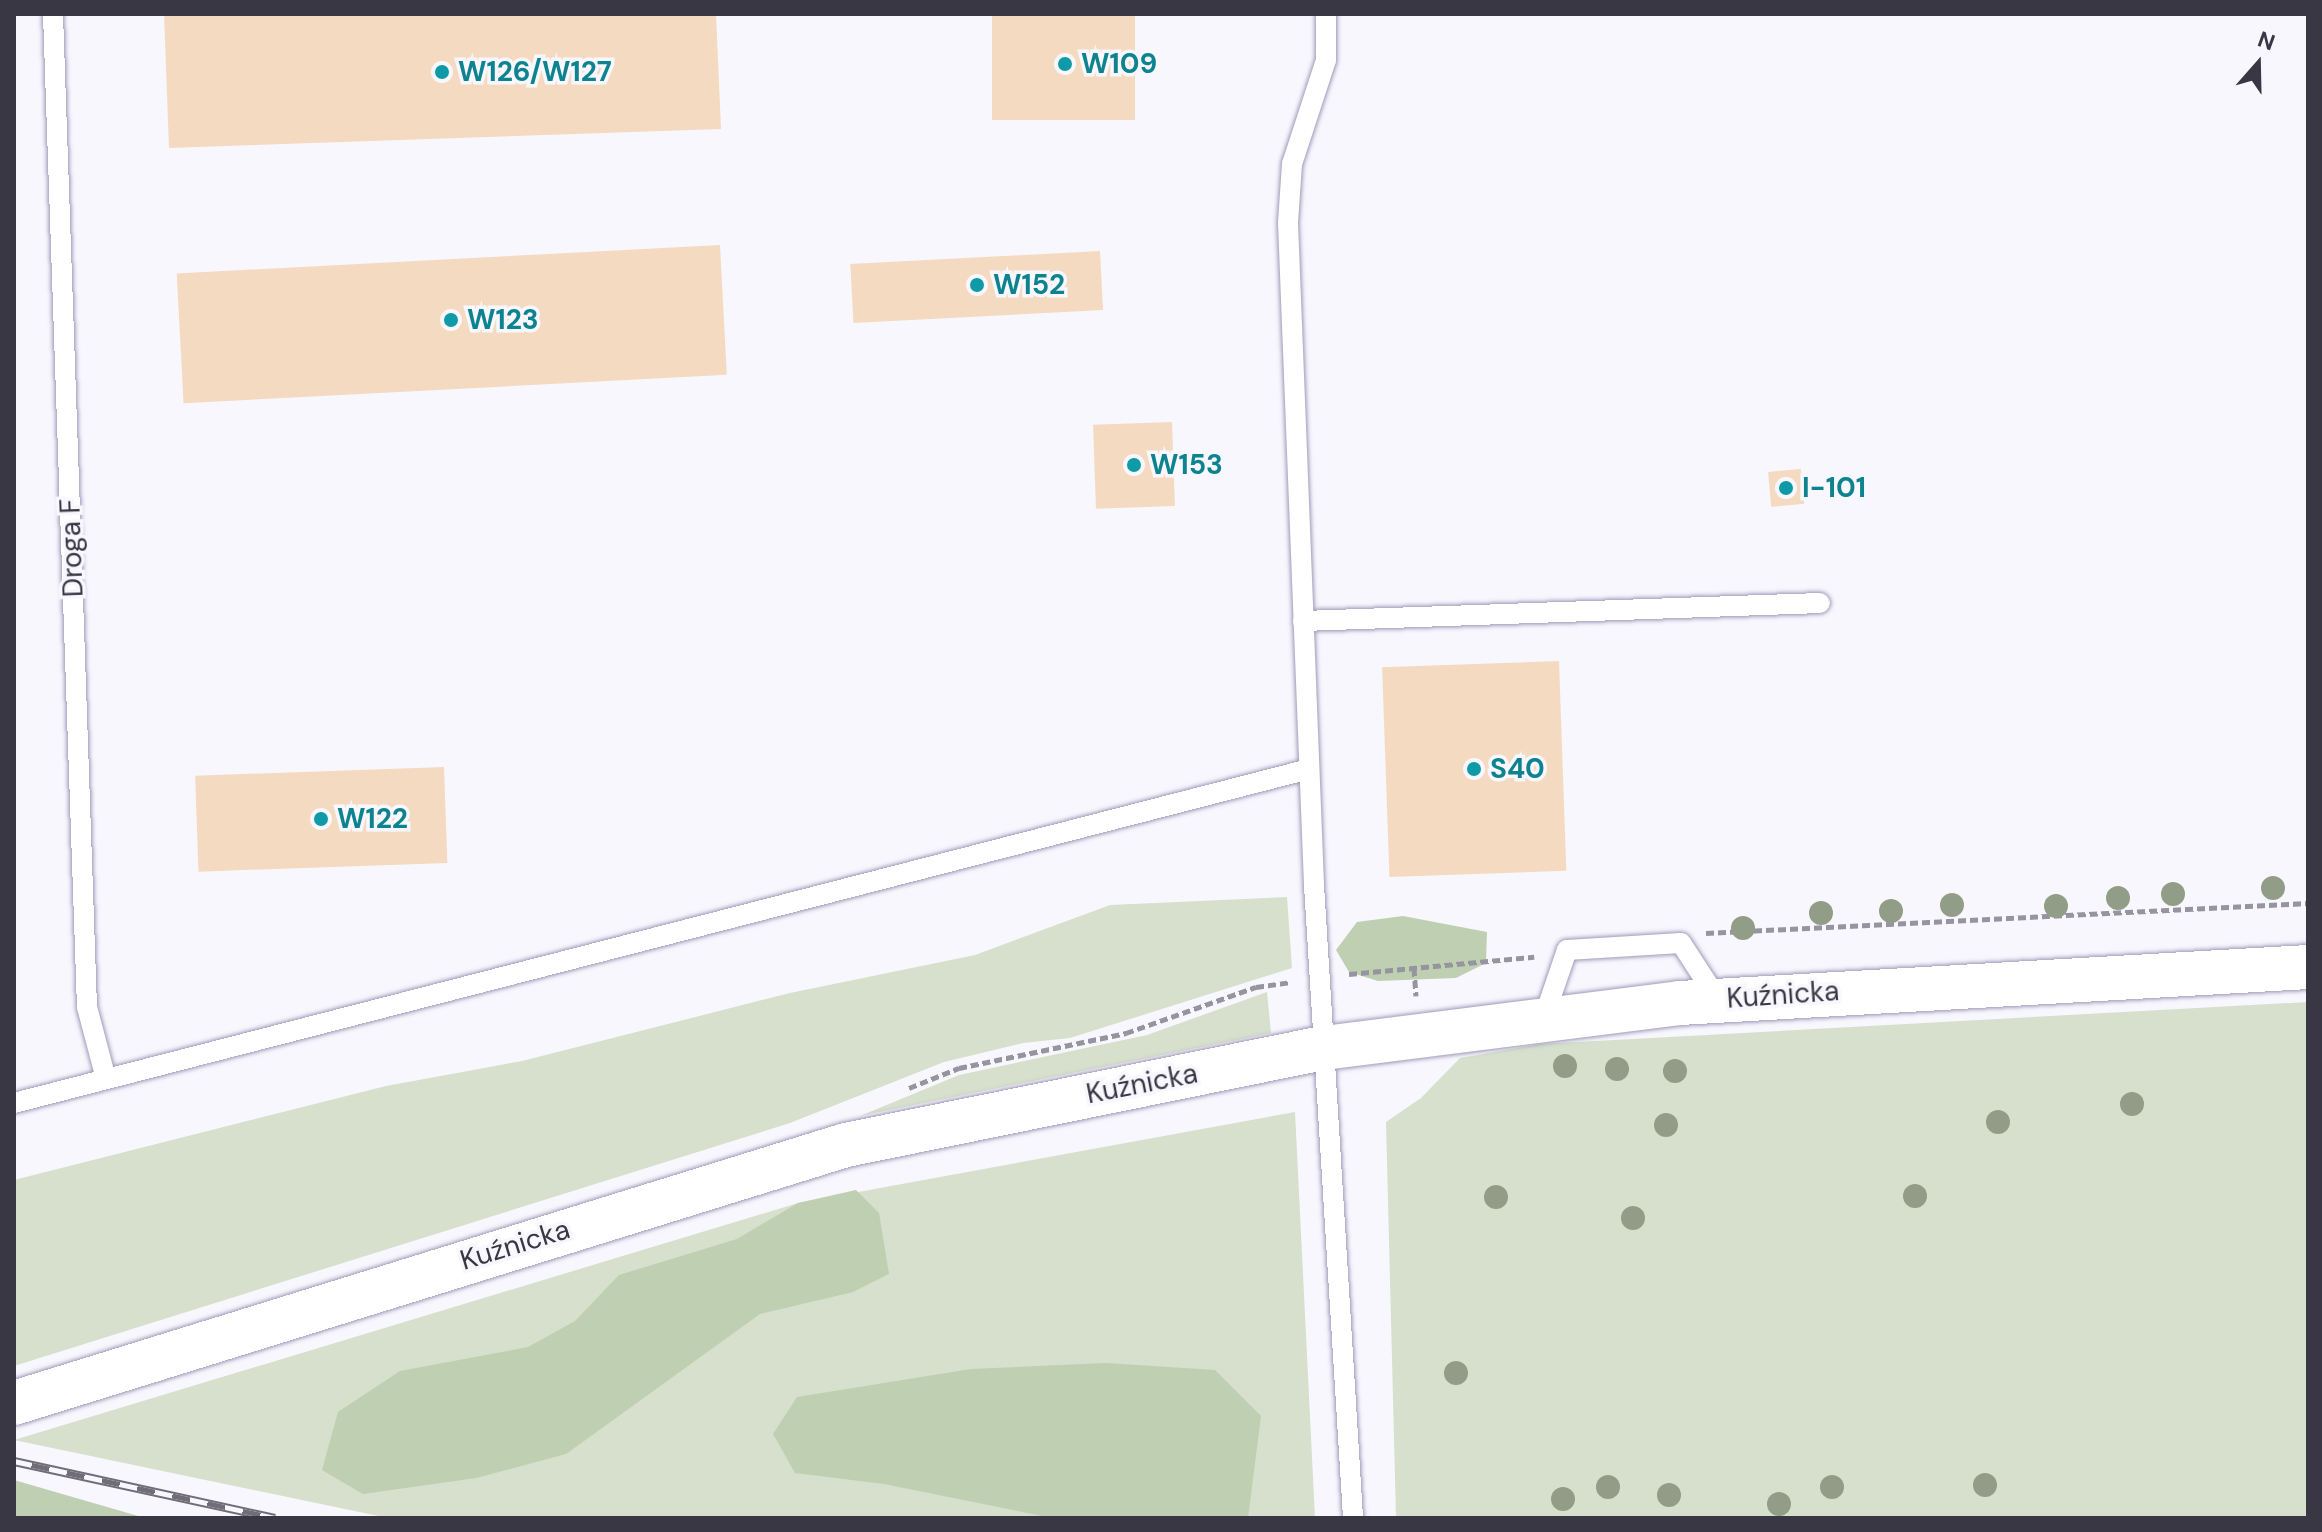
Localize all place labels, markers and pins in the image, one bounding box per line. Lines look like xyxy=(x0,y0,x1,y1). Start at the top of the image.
place label: W109 xyxy=(1081,47,1157,81)
place label: W126/W127 xyxy=(458,55,612,89)
marker: W109 xyxy=(1056,55,1074,73)
marker: W126/W127 xyxy=(433,63,451,81)
place label: W152 xyxy=(993,268,1065,302)
marker: W152 xyxy=(968,276,986,294)
place label: W123 xyxy=(467,303,539,337)
marker: W123 xyxy=(442,311,460,329)
place label: W153 xyxy=(1150,448,1223,482)
marker: W153 xyxy=(1125,456,1143,474)
place label: I-101 xyxy=(1802,471,1866,505)
marker: I-101 xyxy=(1777,479,1795,497)
place label: S40 xyxy=(1490,752,1545,786)
marker: S40 xyxy=(1465,760,1483,778)
place label: W122 xyxy=(337,802,408,836)
marker: W122 xyxy=(312,810,330,828)

